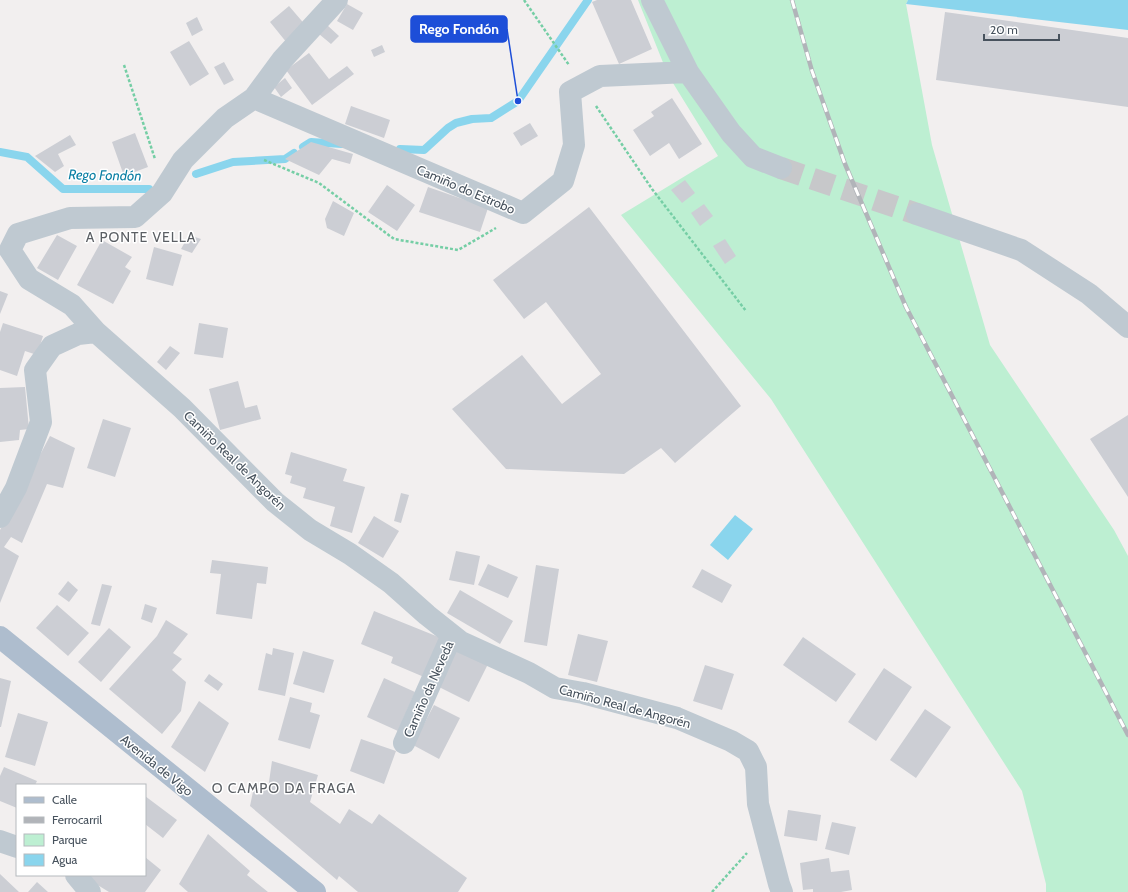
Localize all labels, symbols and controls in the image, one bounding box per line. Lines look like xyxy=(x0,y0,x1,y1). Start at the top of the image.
callout: Rego Fondón xyxy=(411,16,507,42)
scale bar xyxy=(984,16,1059,42)
text: Rego Fondón xyxy=(419,20,499,38)
text: 20 m xyxy=(990,22,1018,37)
street label: Camiño do Estrobo xyxy=(414,161,518,217)
water label: Rego Fondón xyxy=(68,165,142,185)
district label: A PONTE VELLA xyxy=(86,228,196,246)
street label: Camiño Real de Angorén xyxy=(181,407,289,513)
street label: Camiño da Neveda xyxy=(400,638,457,740)
street label: Camiño Real de Angorén xyxy=(557,681,693,731)
street label: Avenida de Vigo xyxy=(118,731,196,799)
district label: O CAMPO DA FRAGA xyxy=(212,779,356,797)
legend xyxy=(16,784,146,876)
text: Calle xyxy=(52,792,77,807)
text: Ferrocarril xyxy=(52,812,102,827)
text: Parque xyxy=(52,832,87,847)
text: Agua xyxy=(52,852,78,867)

